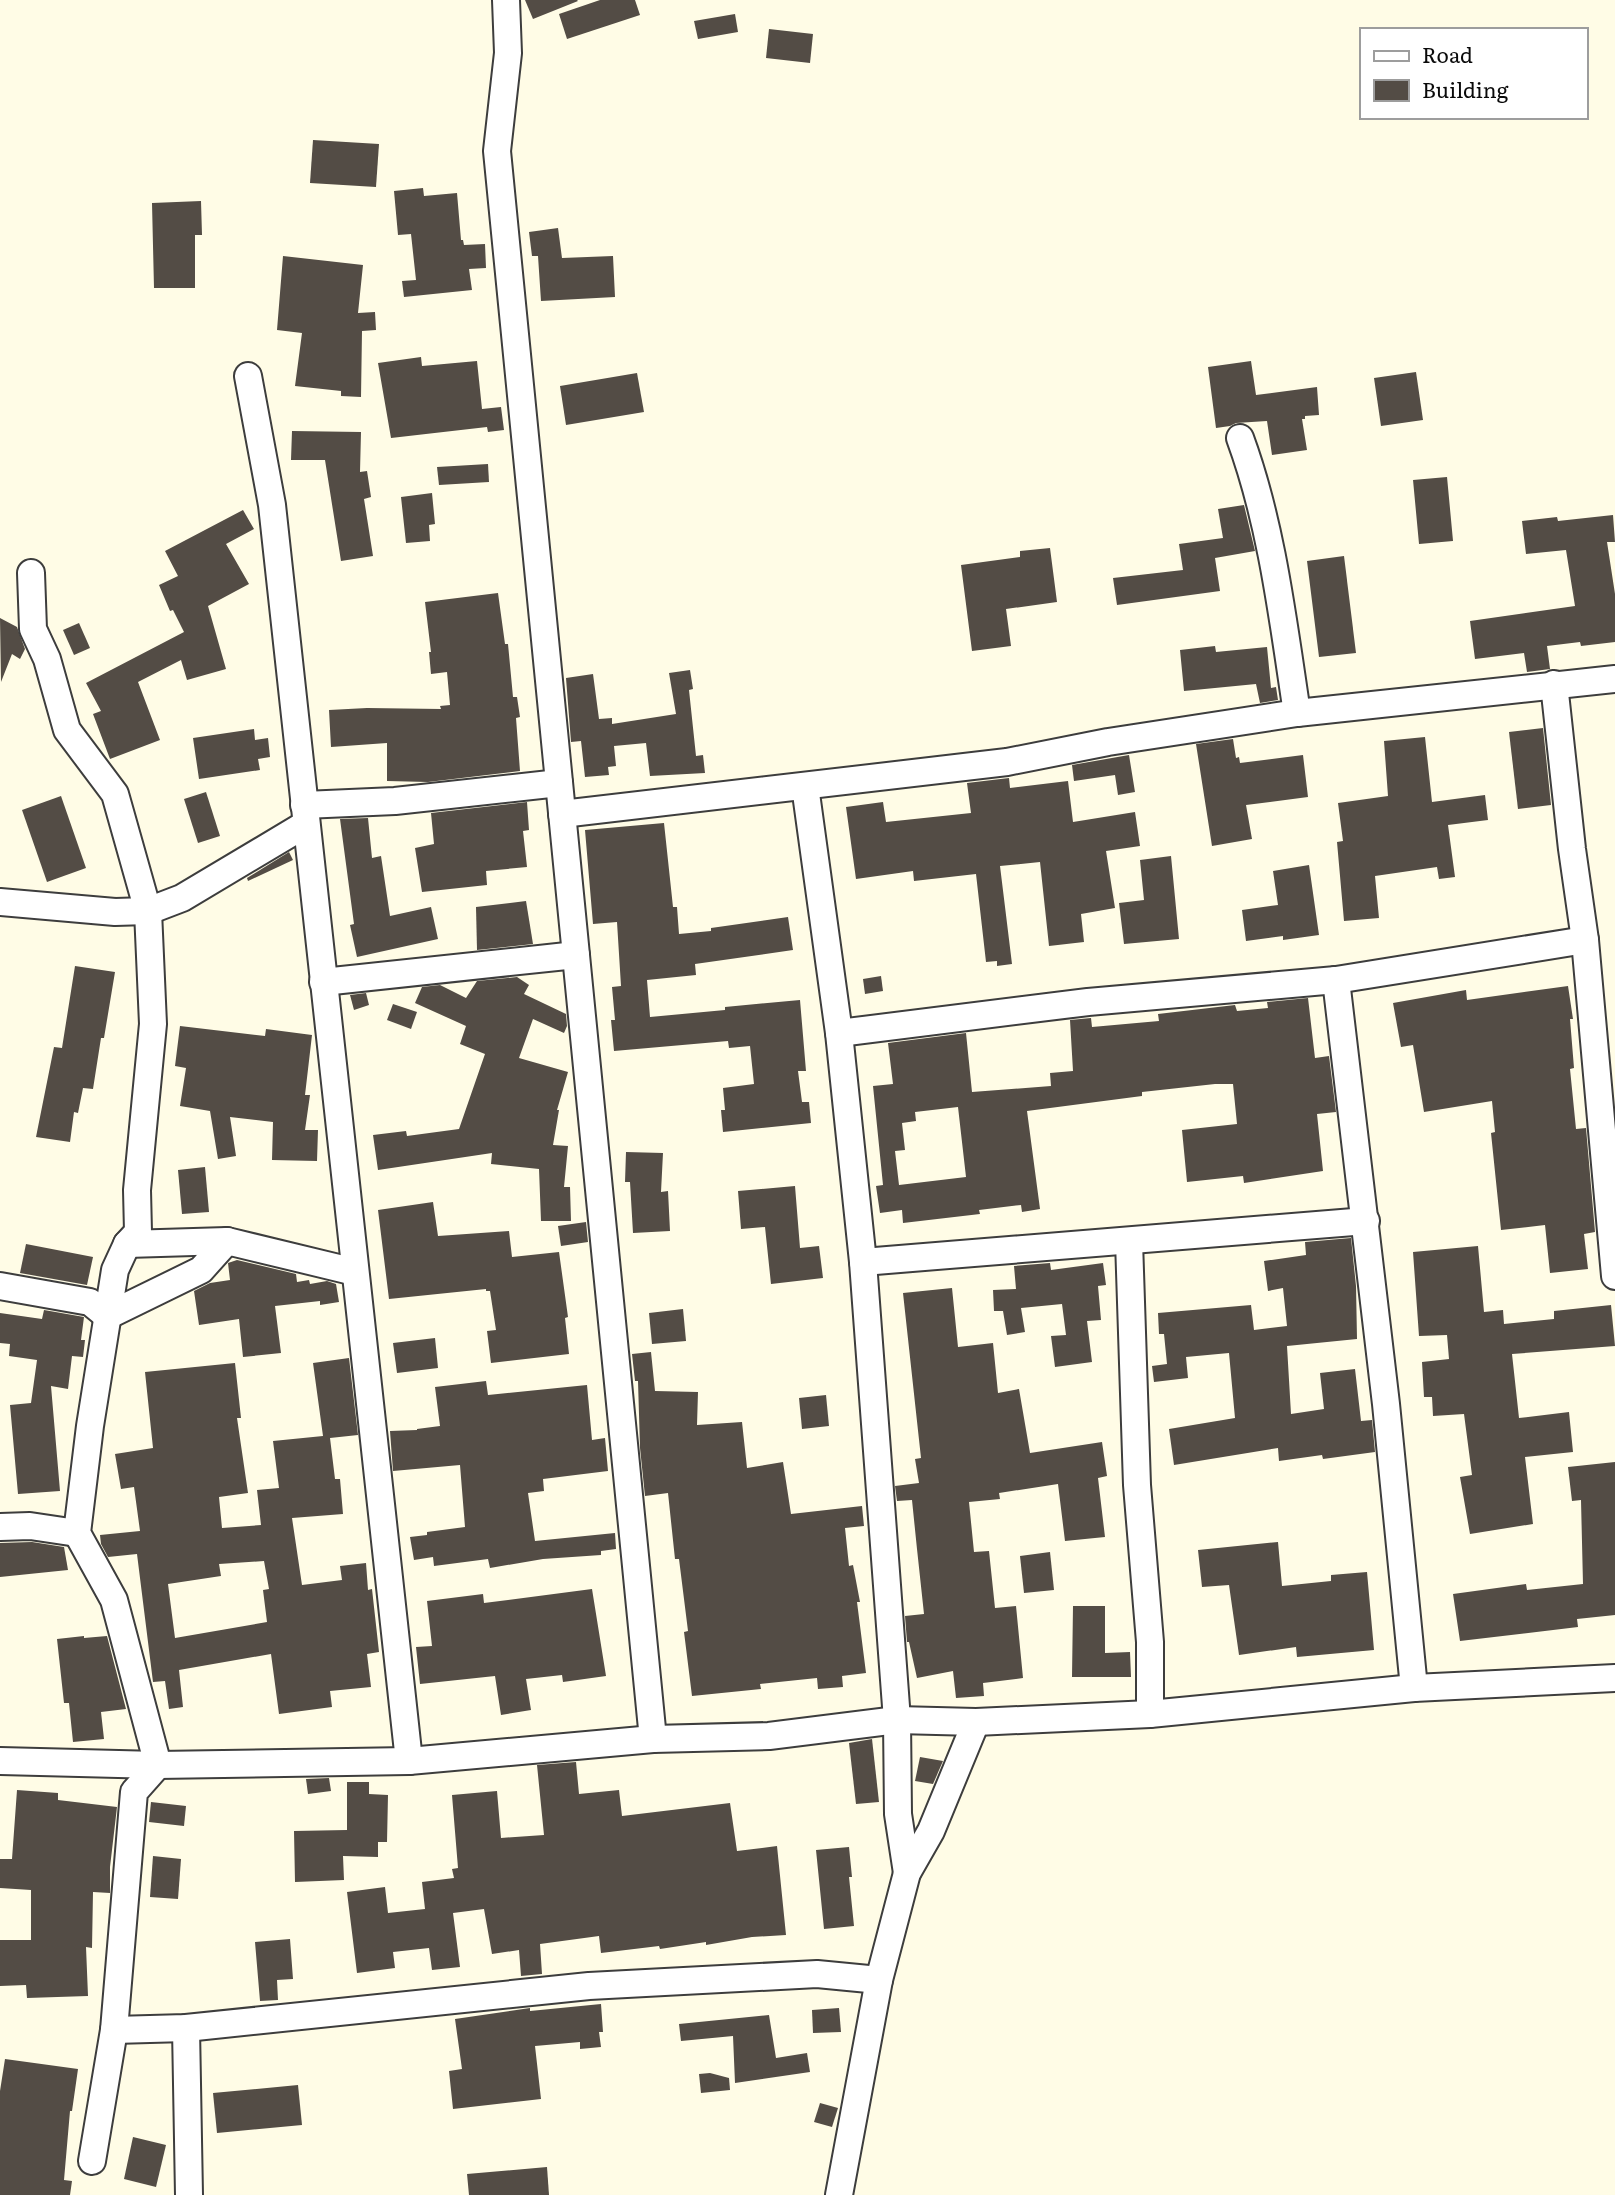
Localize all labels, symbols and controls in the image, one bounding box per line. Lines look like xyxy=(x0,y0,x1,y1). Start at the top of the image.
legend xyxy=(1360,28,1587,119)
text: Road xyxy=(1422,38,1473,69)
text: Building xyxy=(1422,73,1509,104)

